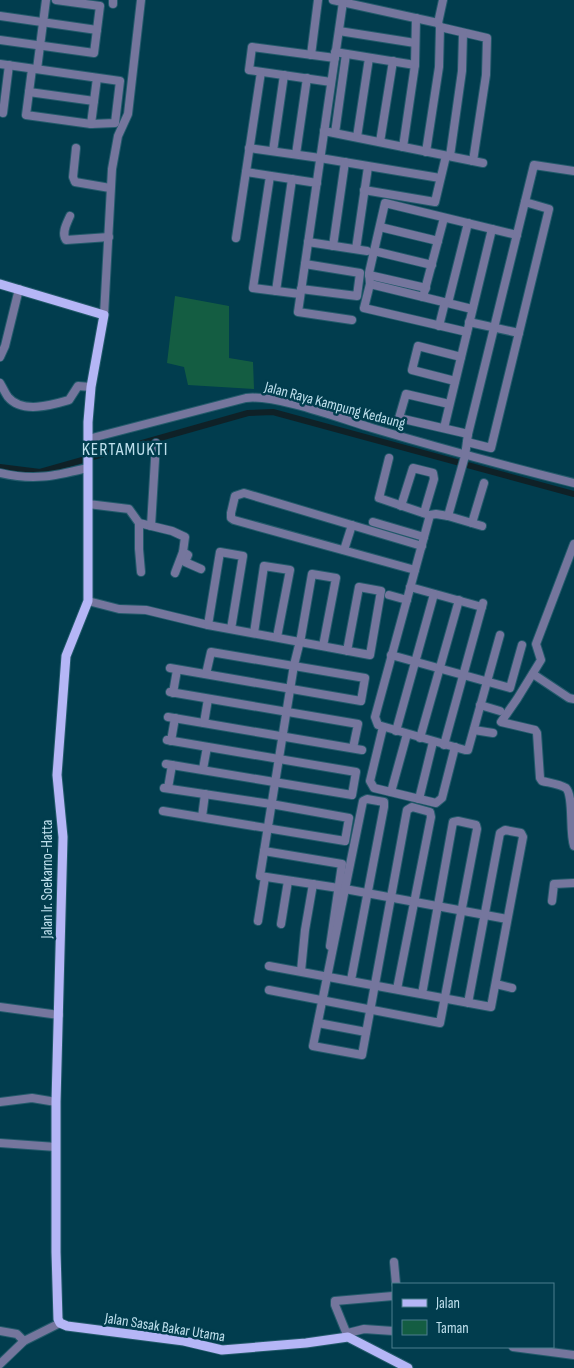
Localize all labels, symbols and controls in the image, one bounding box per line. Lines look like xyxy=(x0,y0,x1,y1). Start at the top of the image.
street label: Jalan Raya Kampung Kedaung xyxy=(261,377,407,433)
district label: KERTAMUKTI xyxy=(82,439,168,460)
street label: Jalan Ir. Soekarno-Hatta xyxy=(38,819,57,939)
legend xyxy=(392,1283,554,1348)
text: Jalan xyxy=(435,1294,460,1313)
street label: Jalan Sasak Bakar Utama xyxy=(102,1308,227,1346)
text: Taman xyxy=(436,1319,469,1338)

